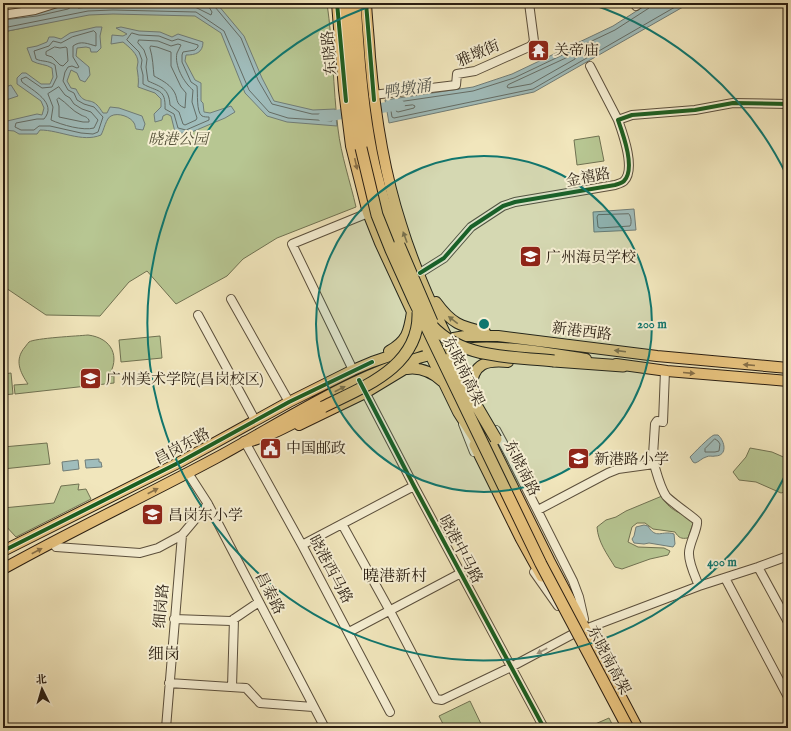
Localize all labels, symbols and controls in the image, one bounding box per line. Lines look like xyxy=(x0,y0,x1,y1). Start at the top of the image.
street label: 东晓路 xyxy=(318,30,341,76)
street label: 雅墩街 xyxy=(454,36,503,71)
temple icon: 关帝庙 xyxy=(525,37,551,63)
place label: 关帝庙 xyxy=(554,41,599,60)
water label: 鸭墩涌 xyxy=(382,76,435,104)
park label: 晓港公园 xyxy=(148,130,210,149)
one-way arrow xyxy=(354,158,360,171)
street label: 金禧路 xyxy=(564,164,612,191)
one-way arrow xyxy=(402,231,408,243)
school or university icon: 广州海员学校 xyxy=(517,244,543,270)
place label: 广州海员学校 xyxy=(546,248,636,267)
one-way arrow xyxy=(447,316,458,325)
centre of rings xyxy=(477,317,491,331)
text: 200 m xyxy=(637,317,667,332)
street label: 新港西路 xyxy=(551,318,613,345)
street label: 东晓南高架 xyxy=(439,333,489,409)
one-way arrow xyxy=(614,348,626,354)
one-way arrow xyxy=(743,361,755,368)
school or university icon: 广州美术学院(昌岗校区) xyxy=(78,366,104,392)
place label: 广州美术学院(昌岗校区) xyxy=(106,370,264,389)
one-way arrow xyxy=(683,370,695,376)
one-way arrow xyxy=(335,386,346,392)
street label: 昌岗东路 xyxy=(151,424,213,469)
public building icon: 中国邮政 xyxy=(258,435,284,461)
street label: 东晓南路 xyxy=(499,437,544,499)
place label: 中国邮政 xyxy=(286,439,346,458)
school or university icon: 新港路小学 xyxy=(566,446,592,472)
place label: 新港路小学 xyxy=(594,450,669,469)
one-way arrow xyxy=(147,488,159,494)
school or university icon: 昌岗东小学 xyxy=(140,502,166,528)
place label: 昌岗东小学 xyxy=(168,506,243,525)
street label: 晓港中马路 xyxy=(435,512,487,587)
street label: 晓港西马路 xyxy=(305,532,357,607)
one-way arrow xyxy=(32,547,43,554)
text: 400 m xyxy=(707,555,738,570)
district label: 曉港新村 xyxy=(363,567,427,587)
street label: 昌泰路 xyxy=(251,569,288,618)
street label: 细岗路 xyxy=(150,583,173,629)
street label: 东晓南高架 xyxy=(583,623,635,698)
district label: 细岗 xyxy=(148,645,180,665)
one-way arrow xyxy=(536,647,548,654)
north arrow xyxy=(22,669,62,709)
text: 北 xyxy=(35,673,47,687)

